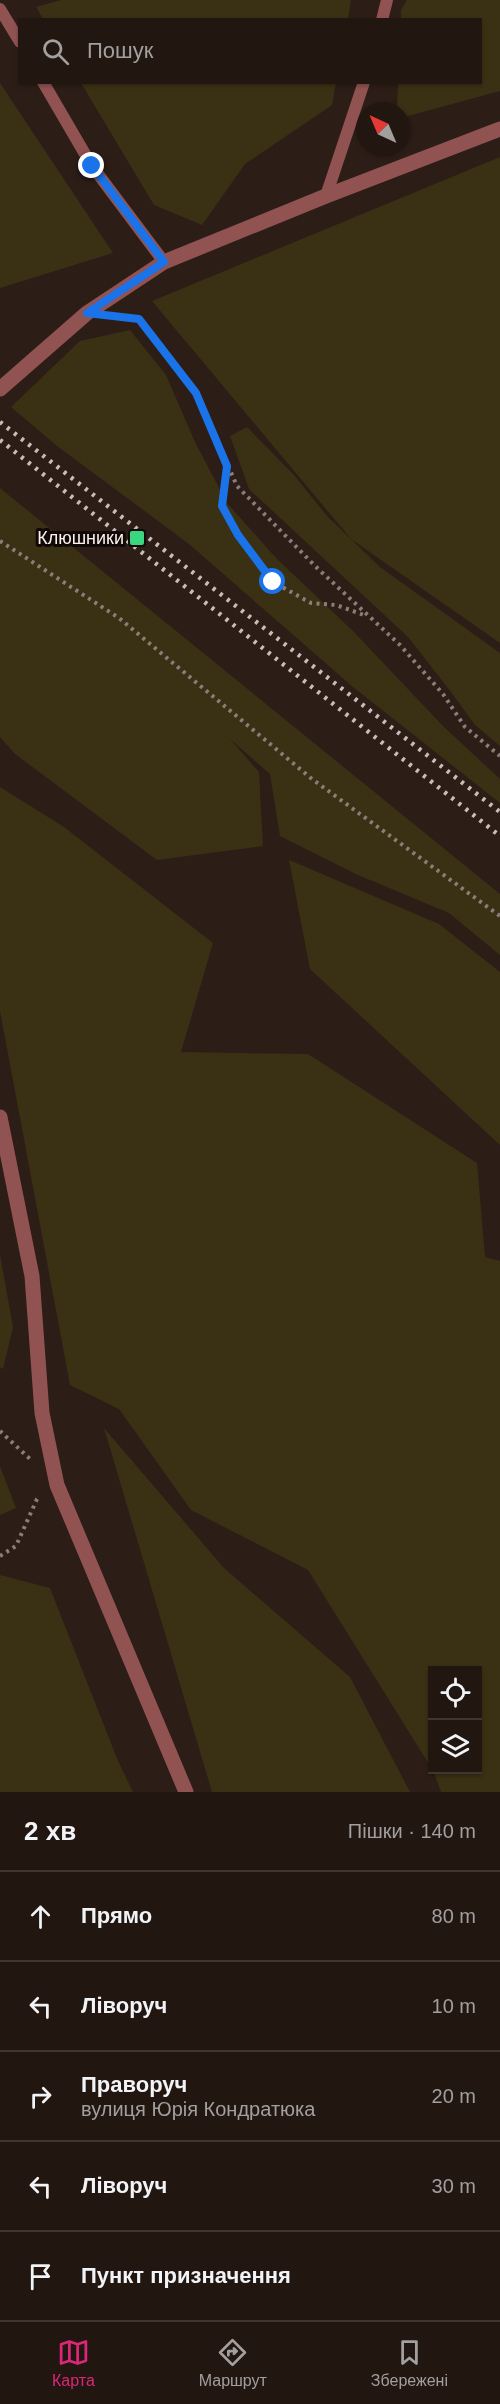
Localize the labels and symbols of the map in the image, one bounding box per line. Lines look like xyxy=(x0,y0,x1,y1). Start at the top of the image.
north arrow xyxy=(356,102,410,156)
route end xyxy=(78,152,104,178)
place label: Клюшники xyxy=(37,528,124,548)
marker: Клюшники xyxy=(128,529,146,547)
route start xyxy=(259,568,285,594)

